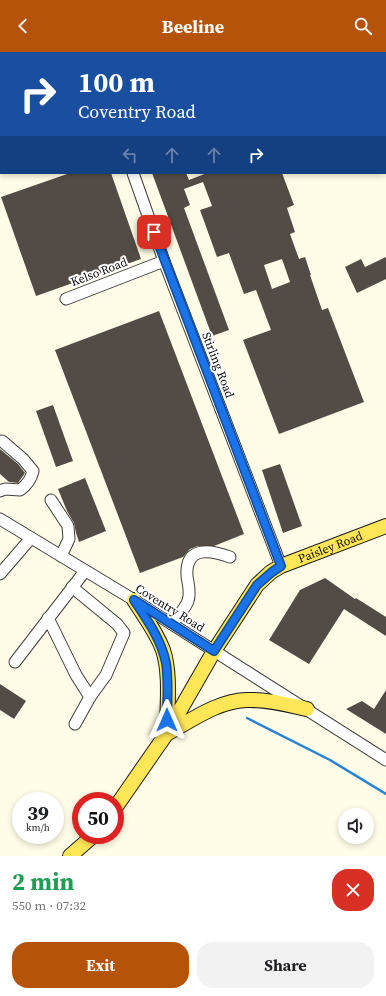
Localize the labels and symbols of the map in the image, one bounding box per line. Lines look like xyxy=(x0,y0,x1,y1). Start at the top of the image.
pin xyxy=(137,215,171,249)
street label: Kelso Road xyxy=(69,254,130,290)
street label: Stirling Road xyxy=(198,330,238,400)
street label: Paisley Road xyxy=(296,528,365,567)
street label: Coventry Road xyxy=(132,580,208,636)
position arrow xyxy=(146,699,188,741)
speed limit sign: 50 xyxy=(72,792,124,844)

